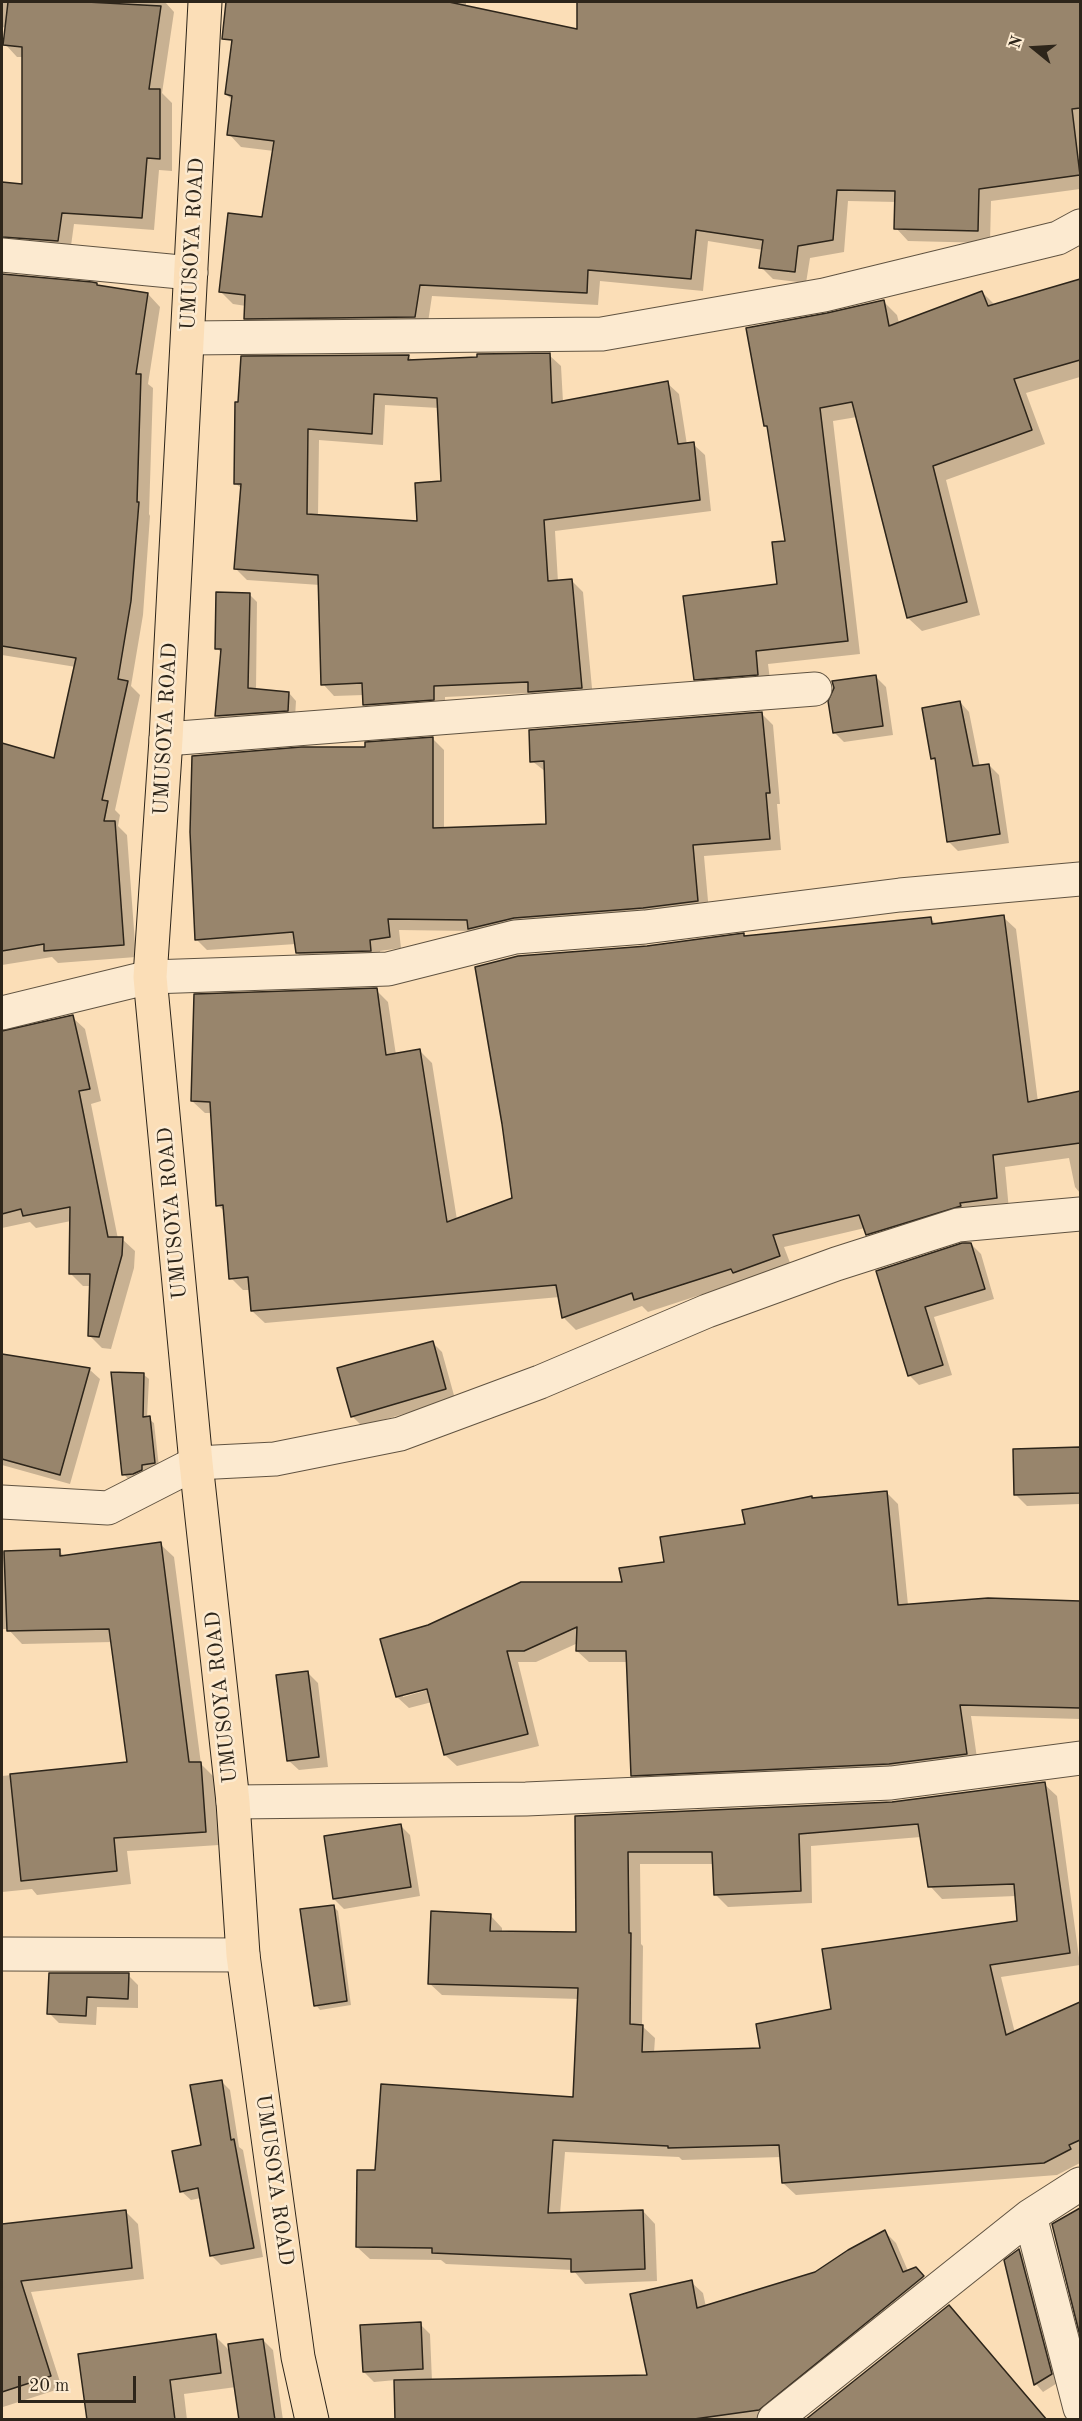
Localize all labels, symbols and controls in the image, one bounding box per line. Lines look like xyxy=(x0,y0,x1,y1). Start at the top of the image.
north arrow xyxy=(1004,18,1064,78)
text: N xyxy=(1007,34,1026,51)
street label: UMUSOYA ROAD xyxy=(176,157,210,331)
street label: UMUSOYA ROAD xyxy=(149,642,183,816)
street label: UMUSOYA ROAD xyxy=(153,1126,193,1300)
street label: UMUSOYA ROAD xyxy=(200,1610,244,1784)
street label: UMUSOYA ROAD xyxy=(250,2093,298,2267)
scale bar xyxy=(21,2364,140,2402)
text: 20 m xyxy=(29,2377,69,2395)

